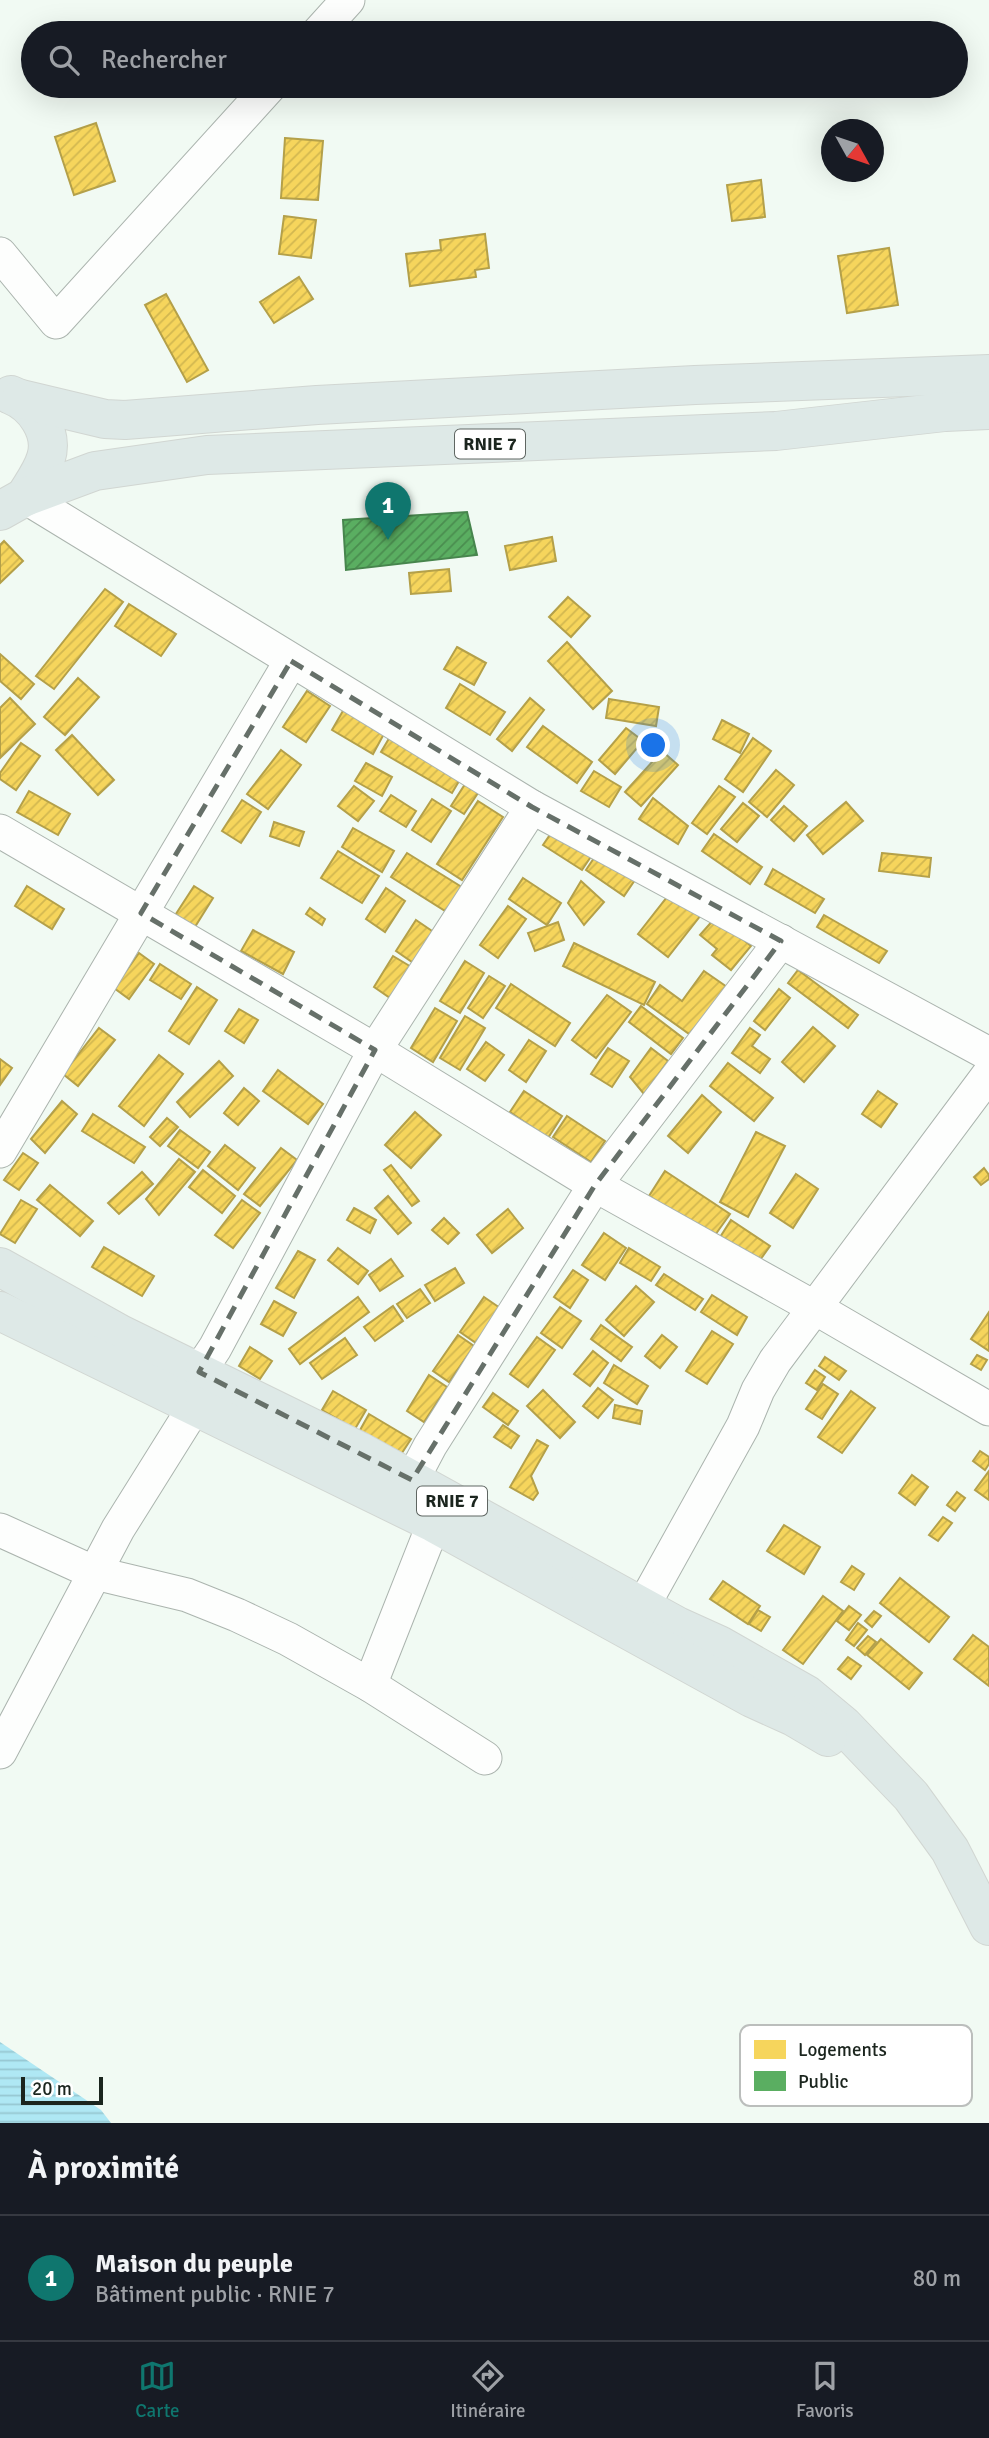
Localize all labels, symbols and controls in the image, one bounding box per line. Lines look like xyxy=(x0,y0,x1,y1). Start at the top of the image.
search box xyxy=(21,21,968,98)
icon: search xyxy=(45,41,83,79)
text: Rechercher xyxy=(101,44,227,76)
north arrow xyxy=(821,119,884,182)
road number: RNIE 7 xyxy=(455,430,525,458)
pin: 1 xyxy=(365,482,411,540)
your location xyxy=(636,728,670,762)
road number: RNIE 7 xyxy=(417,1486,487,1516)
legend xyxy=(740,2025,972,2106)
text: Logements xyxy=(798,2038,887,2062)
text: Public xyxy=(798,2070,849,2094)
scale bar xyxy=(21,2074,103,2106)
text: 20 m xyxy=(32,2077,72,2101)
text: À proximité xyxy=(28,2150,179,2187)
text: Maison du peuple xyxy=(95,2248,293,2280)
text: 1 xyxy=(45,2264,57,2293)
text: 80 m xyxy=(913,2264,961,2293)
text: Bâtiment public · RNIE 7 xyxy=(95,2280,335,2309)
tab: Carte xyxy=(135,2357,180,2423)
tab: Itinéraire xyxy=(450,2357,525,2423)
tab: Favoris xyxy=(796,2357,854,2423)

